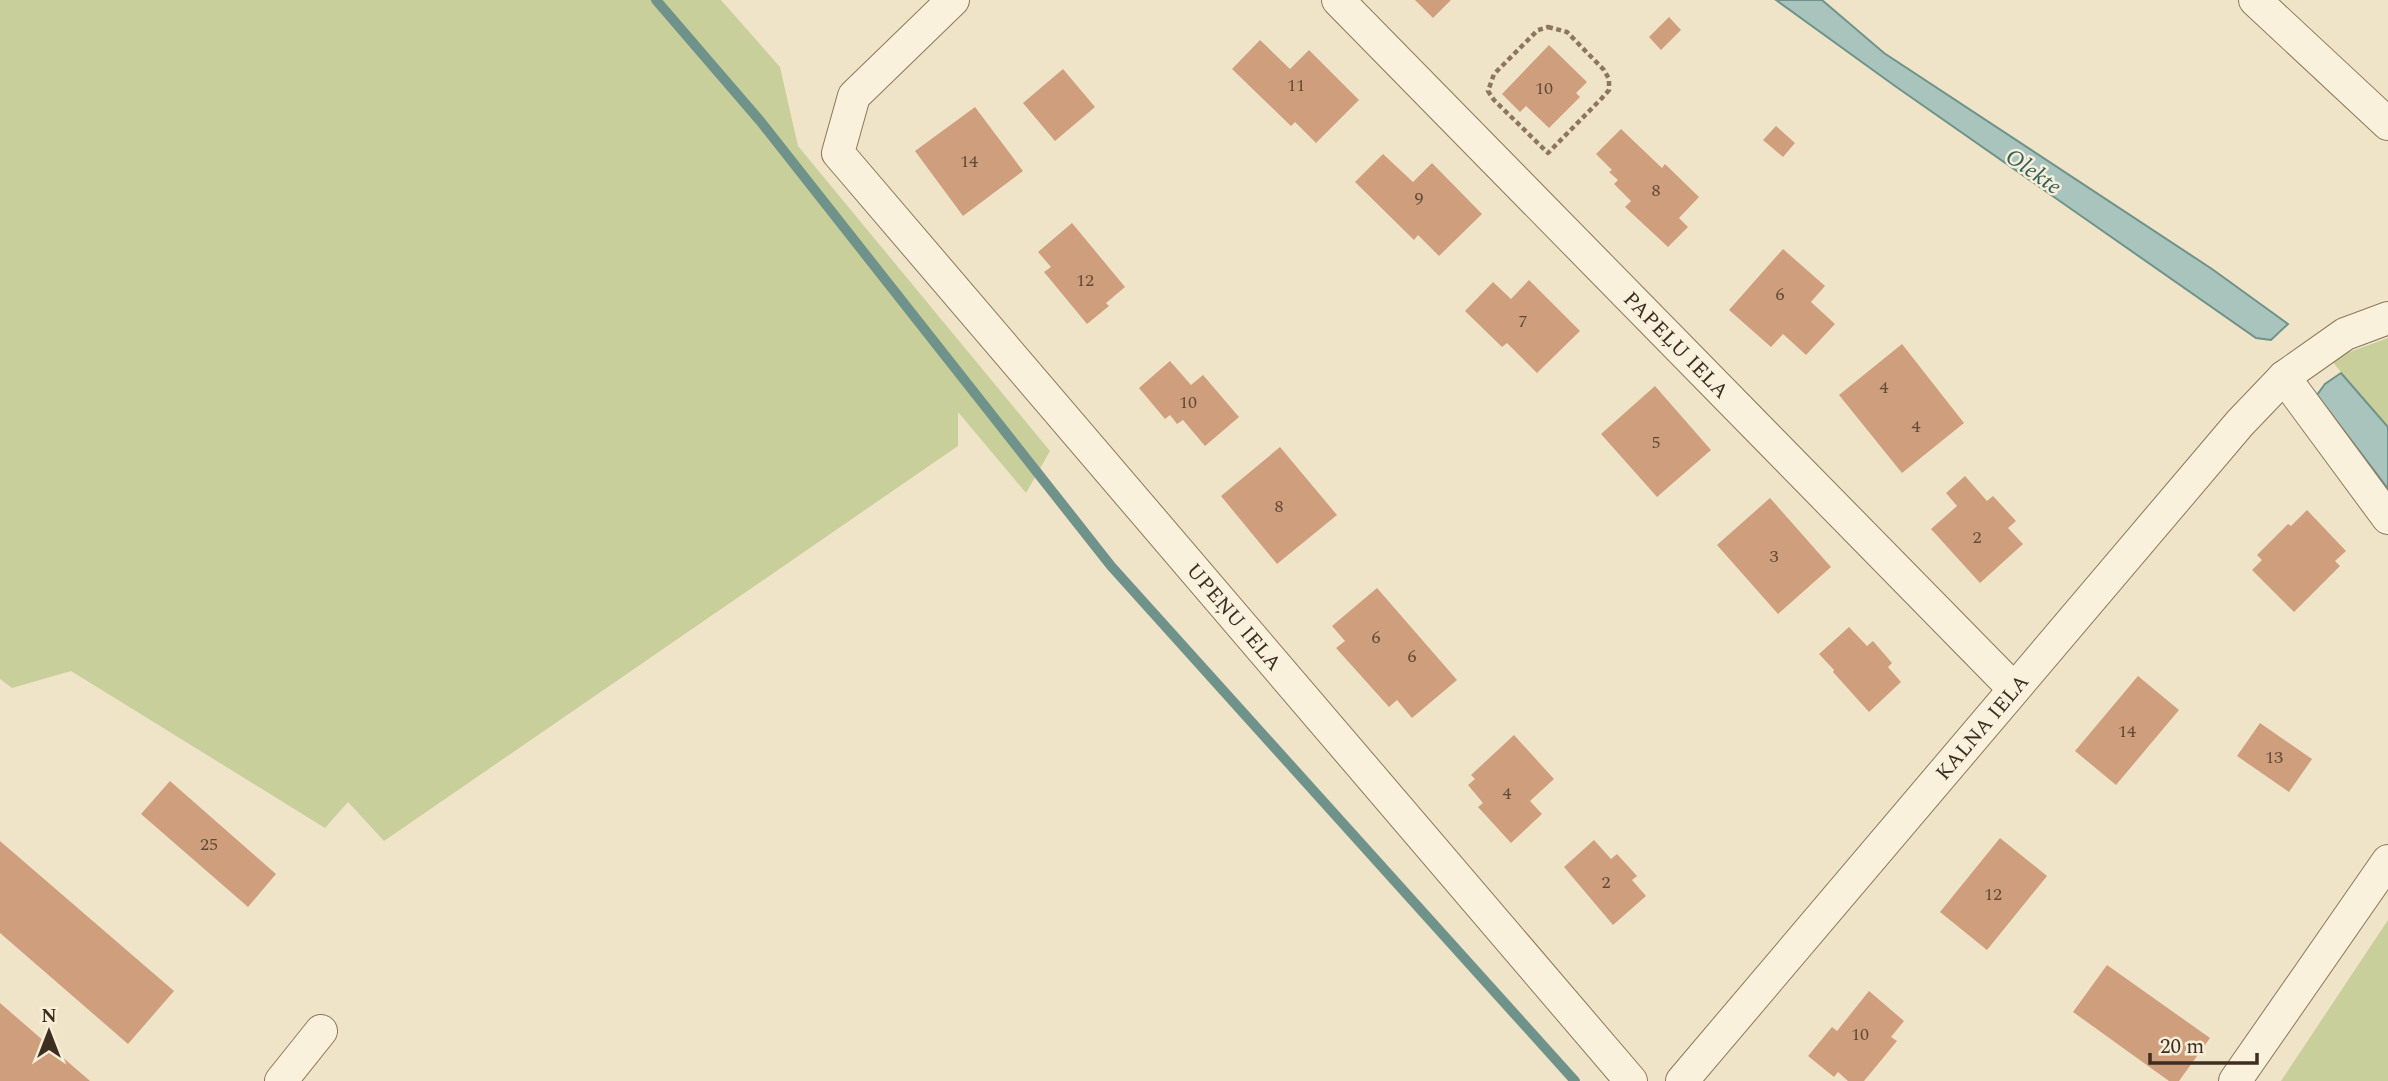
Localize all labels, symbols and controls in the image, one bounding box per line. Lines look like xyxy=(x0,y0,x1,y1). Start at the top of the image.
house number: 11 xyxy=(1287,72,1305,99)
house number: 10 xyxy=(1535,75,1553,102)
water label: Olekte xyxy=(1998,140,2069,204)
house number: 14 xyxy=(960,148,978,175)
house number: 8 xyxy=(1652,177,1661,204)
house number: 9 xyxy=(1415,185,1424,212)
house number: 12 xyxy=(1076,267,1094,294)
house number: 6 xyxy=(1776,281,1785,308)
street label: PAPEĻU IELA xyxy=(1615,284,1736,407)
house number: 7 xyxy=(1519,308,1528,335)
house number: 4 xyxy=(1880,374,1889,401)
house number: 10 xyxy=(1179,389,1197,416)
house number: 4 xyxy=(1912,413,1921,440)
house number: 5 xyxy=(1652,429,1661,456)
house number: 8 xyxy=(1275,493,1284,520)
house number: 2 xyxy=(1973,524,1982,551)
house number: 3 xyxy=(1770,543,1779,570)
street label: UPEŅU IELA xyxy=(1178,556,1289,679)
house number: 6 xyxy=(1372,624,1381,651)
house number: 6 xyxy=(1408,643,1417,670)
street label: KALNA IELA xyxy=(1928,667,2038,788)
house number: 14 xyxy=(2118,718,2136,745)
house number: 13 xyxy=(2265,744,2283,771)
house number: 4 xyxy=(1503,780,1512,807)
house number: 25 xyxy=(200,831,218,858)
house number: 2 xyxy=(1602,869,1611,896)
house number: 12 xyxy=(1984,881,2002,908)
north arrow xyxy=(14,997,84,1067)
text: N xyxy=(41,1002,57,1031)
house number: 10 xyxy=(1851,1021,1869,1048)
scale bar xyxy=(2150,1021,2257,1066)
text: 20 m xyxy=(2160,1031,2204,1063)

